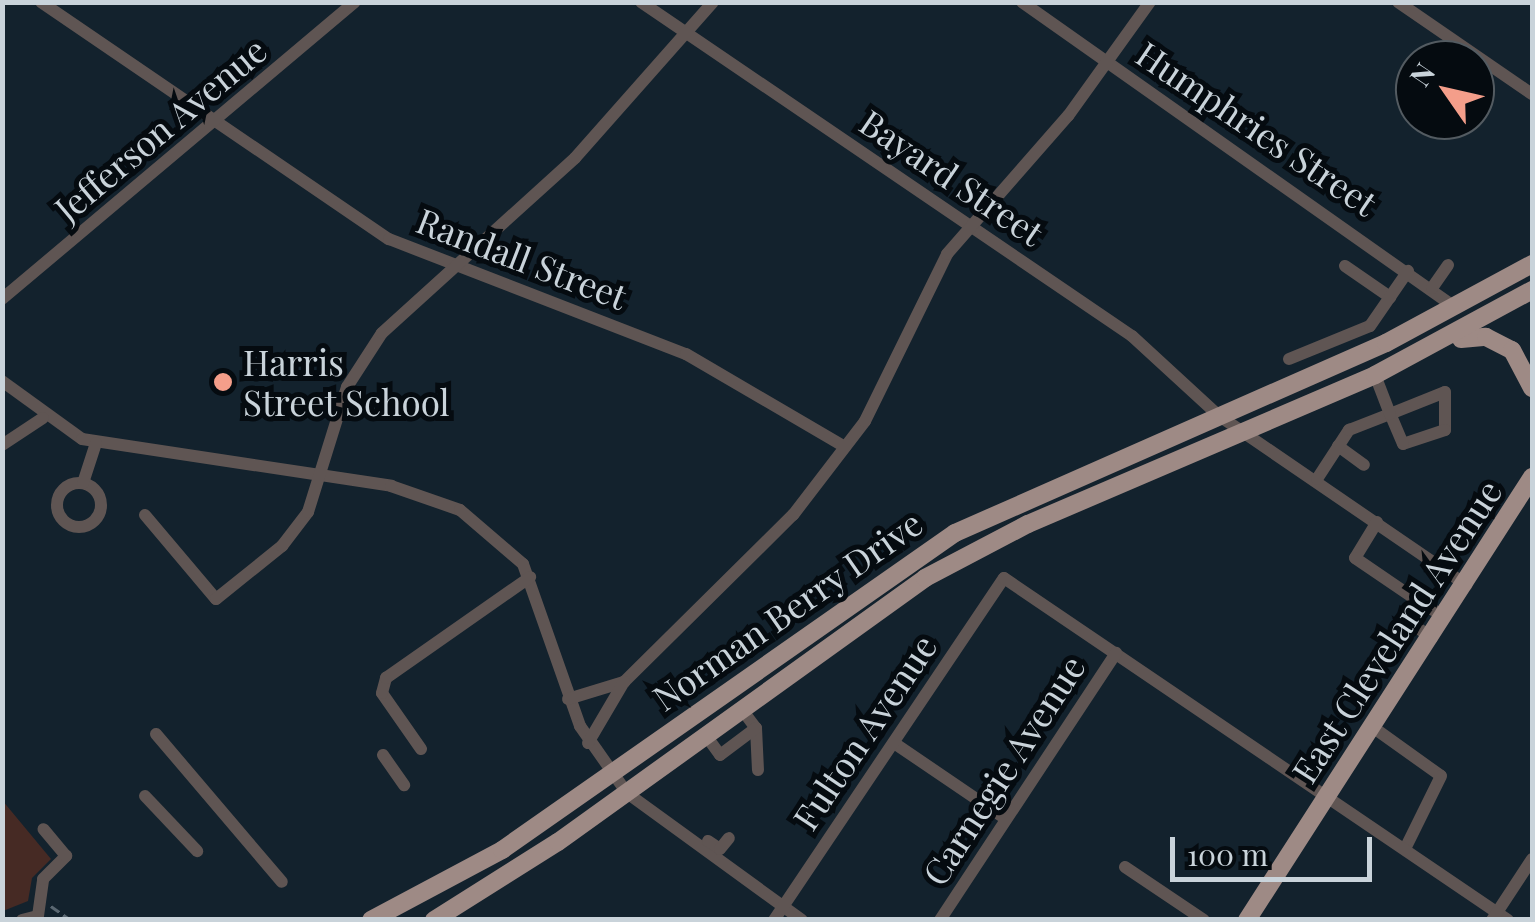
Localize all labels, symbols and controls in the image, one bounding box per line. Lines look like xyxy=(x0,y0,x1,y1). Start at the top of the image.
street label: Jefferson Avenue xyxy=(45,28,275,230)
street label: Humphries Street xyxy=(1129,32,1385,224)
north arrow xyxy=(1395,40,1495,140)
text: N xyxy=(1400,55,1442,93)
street label: Bayard Street xyxy=(852,100,1052,254)
street label: Randall Street xyxy=(411,199,633,317)
place label: Harris Street School xyxy=(243,341,450,423)
marker: Harris Street School xyxy=(212,371,234,393)
street label: East Cleveland Avenue xyxy=(1282,471,1510,791)
street label: Norman Berry Drive xyxy=(644,501,930,719)
street label: Fulton Avenue xyxy=(783,626,945,838)
street label: Carnegie Avenue xyxy=(913,647,1093,893)
scale bar xyxy=(1175,817,1378,879)
text: 100 m xyxy=(1187,834,1268,874)

